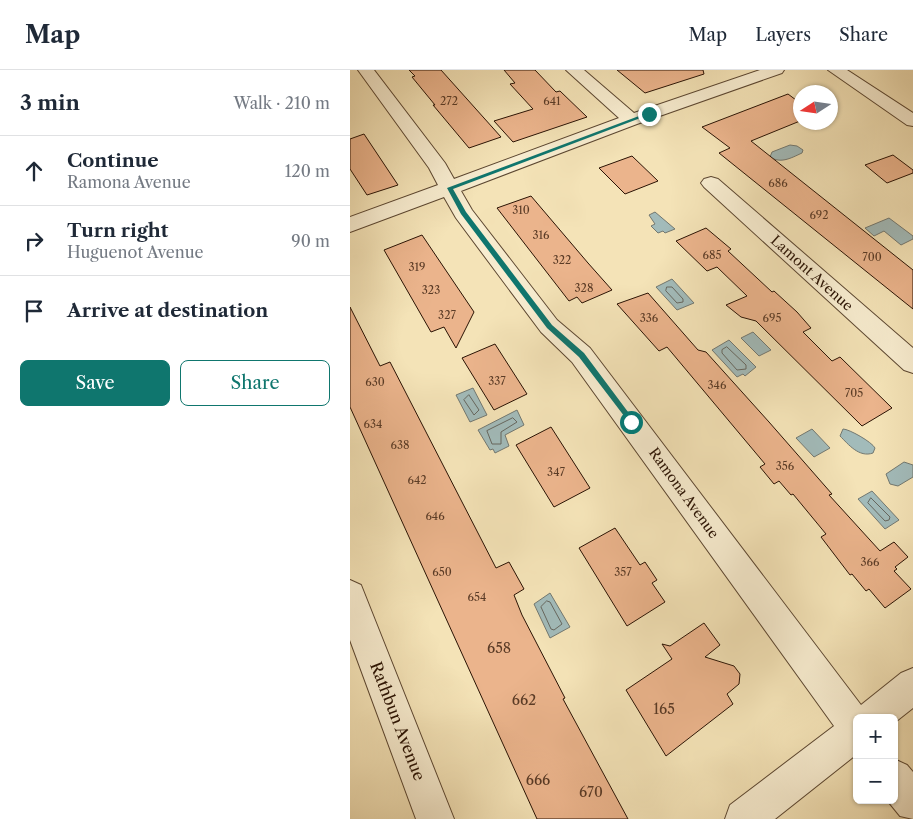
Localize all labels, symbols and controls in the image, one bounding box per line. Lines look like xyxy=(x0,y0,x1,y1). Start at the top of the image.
text: Map xyxy=(25,20,80,49)
text: Map xyxy=(689,24,727,46)
text: Layers xyxy=(755,24,811,46)
text: Share xyxy=(839,24,888,46)
north arrow xyxy=(793,85,838,130)
text: 3 min xyxy=(20,90,80,115)
text: Walk · 210 m xyxy=(234,93,330,113)
house number: 272 xyxy=(440,94,458,108)
house number: 641 xyxy=(543,94,561,108)
route end xyxy=(638,103,661,126)
text: Continue xyxy=(67,149,159,172)
icon: ahead xyxy=(20,157,48,185)
text: 120 m xyxy=(285,161,330,181)
text: Ramona Avenue xyxy=(67,172,191,192)
house number: 686 xyxy=(768,176,788,190)
house number: 310 xyxy=(512,203,530,217)
house number: 692 xyxy=(809,208,829,222)
text: Turn right xyxy=(67,219,168,242)
icon: right xyxy=(20,227,48,255)
house number: 316 xyxy=(532,228,550,242)
text: 90 m xyxy=(291,231,330,251)
street label: Lamont Avenue xyxy=(767,231,857,315)
text: Huguenot Avenue xyxy=(67,242,204,262)
house number: 685 xyxy=(703,248,721,262)
house number: 700 xyxy=(862,250,882,264)
house number: 322 xyxy=(553,253,571,267)
house number: 319 xyxy=(408,260,426,274)
house number: 328 xyxy=(575,281,593,295)
house number: 323 xyxy=(422,283,440,297)
icon: arrive xyxy=(20,297,48,325)
text: Arrive at destination xyxy=(67,299,268,322)
house number: 327 xyxy=(438,308,456,322)
house number: 336 xyxy=(640,311,659,325)
house number: 695 xyxy=(763,311,781,325)
button: Save xyxy=(20,360,170,406)
button: Share xyxy=(180,360,330,406)
house number: 337 xyxy=(488,374,506,388)
house number: 630 xyxy=(365,375,385,389)
house number: 346 xyxy=(708,378,727,392)
house number: 705 xyxy=(845,386,863,400)
route start xyxy=(620,411,643,434)
house number: 634 xyxy=(364,417,382,431)
house number: 638 xyxy=(390,438,410,452)
street label: Ramona Avenue xyxy=(645,444,723,542)
house number: 356 xyxy=(776,459,795,473)
house number: 347 xyxy=(547,465,565,479)
house number: 642 xyxy=(407,473,427,487)
house number: 646 xyxy=(425,509,445,523)
house number: 366 xyxy=(861,555,880,569)
house number: 650 xyxy=(432,565,452,579)
house number: 357 xyxy=(614,565,632,579)
house number: 654 xyxy=(468,590,486,604)
house number: 658 xyxy=(487,639,511,657)
street label: Rathbun Avenue xyxy=(366,659,430,783)
house number: 662 xyxy=(512,691,536,709)
house number: 165 xyxy=(653,700,675,718)
map controls xyxy=(853,714,898,804)
button: + xyxy=(853,714,898,759)
button: − xyxy=(853,759,898,804)
house number: 666 xyxy=(526,771,550,789)
house number: 670 xyxy=(579,783,603,801)

